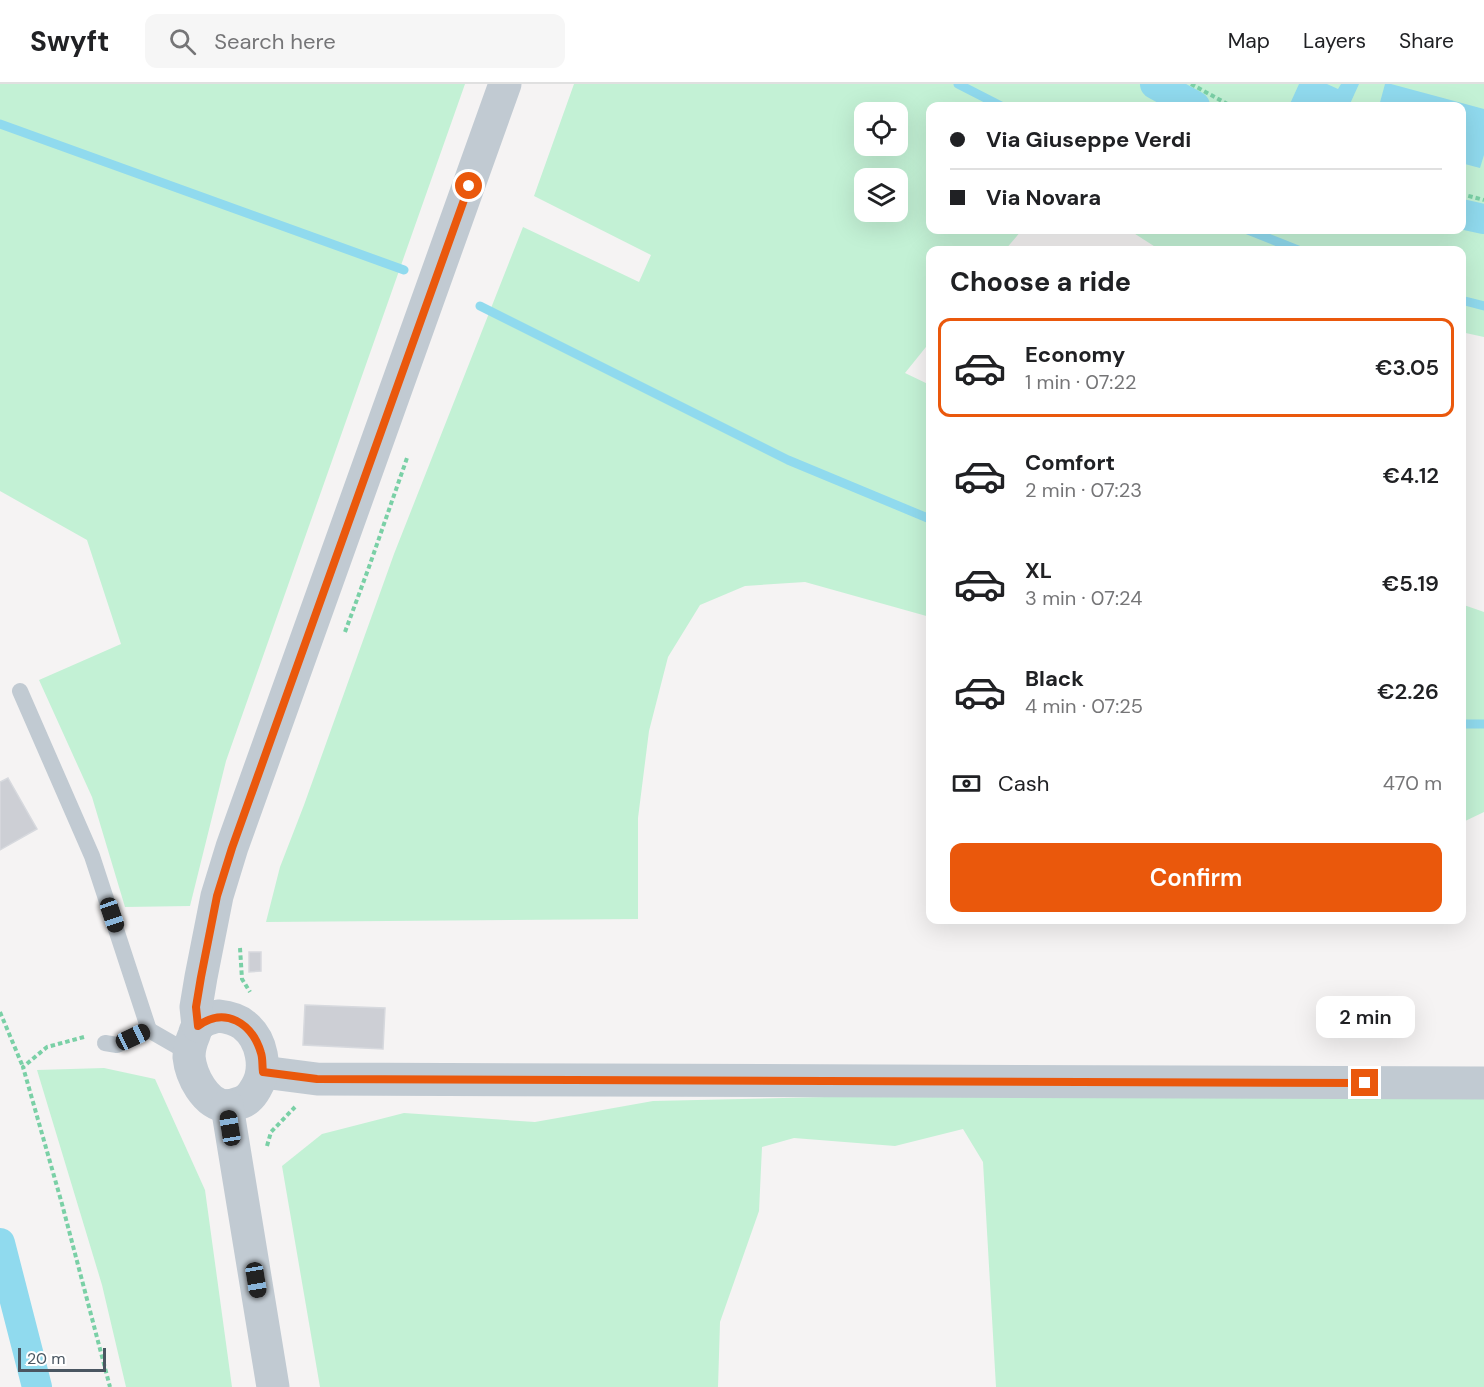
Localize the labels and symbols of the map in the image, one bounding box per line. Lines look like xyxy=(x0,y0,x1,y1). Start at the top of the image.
route start xyxy=(455,172,482,199)
car xyxy=(98,895,126,935)
callout: 2 min xyxy=(1316,996,1414,1038)
car xyxy=(113,1021,153,1053)
route end xyxy=(1351,1069,1378,1096)
car xyxy=(218,1109,242,1147)
car xyxy=(244,1261,268,1299)
scale bar xyxy=(18,1345,106,1372)

